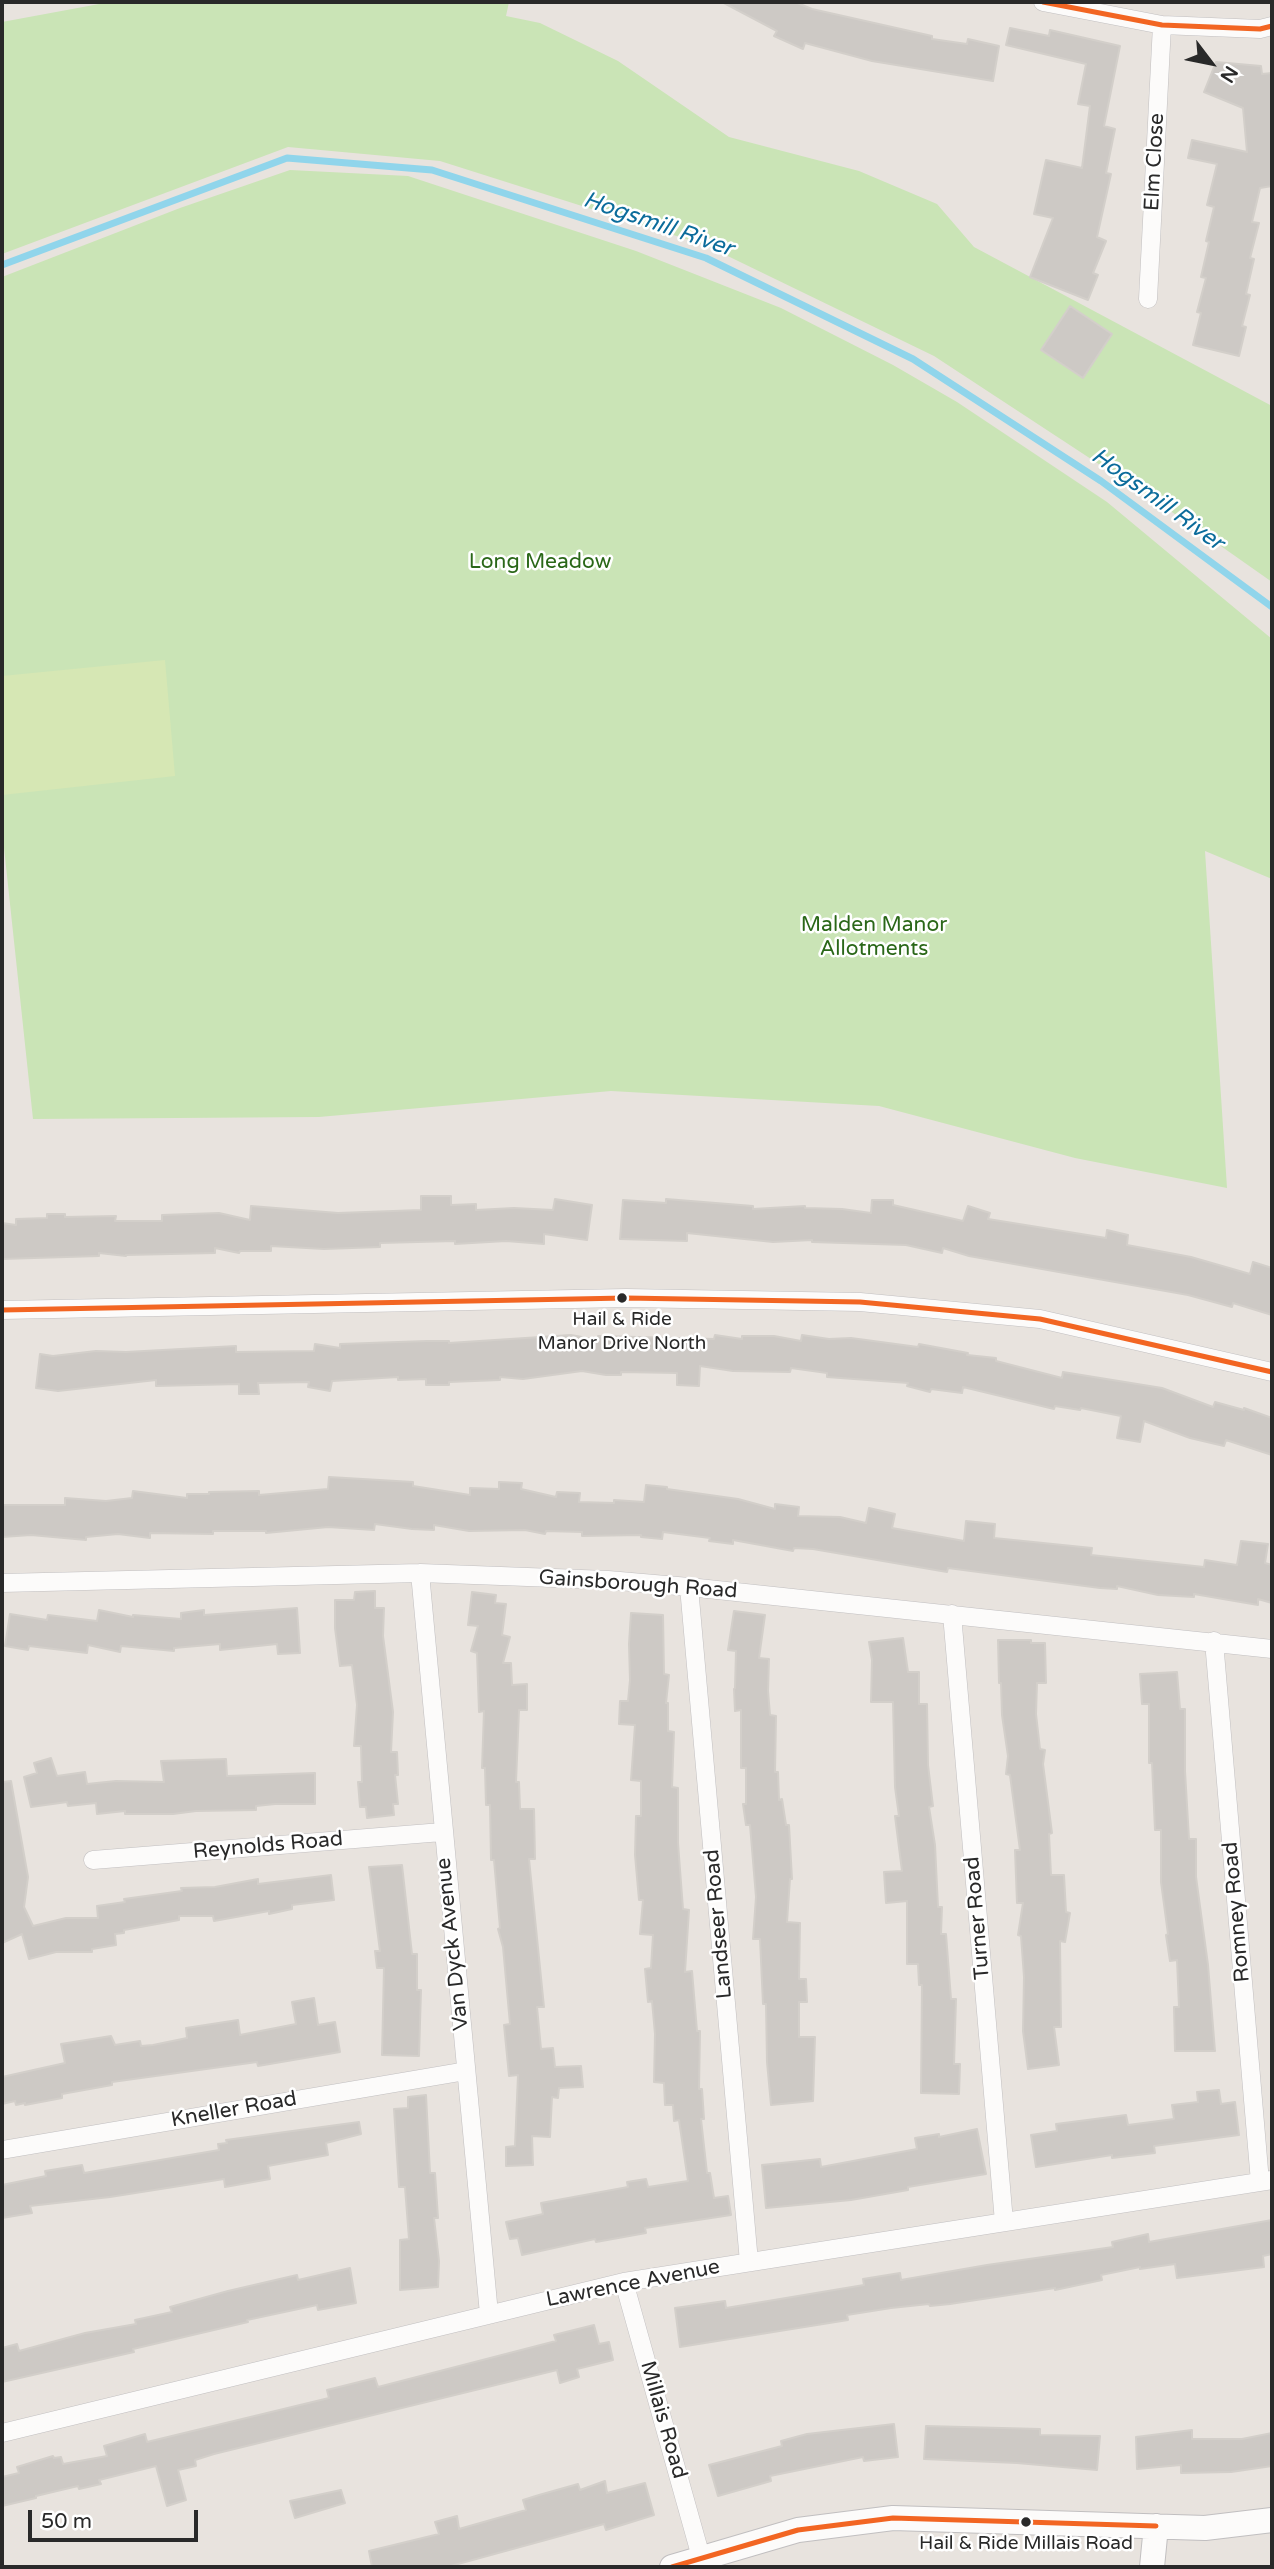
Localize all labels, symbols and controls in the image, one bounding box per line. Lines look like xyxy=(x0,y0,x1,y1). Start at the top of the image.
north arrow xyxy=(1176,28,1246,98)
text: N xyxy=(1215,62,1242,86)
street label: Elm Close xyxy=(1140,112,1170,212)
water label: Hogsmill River xyxy=(579,186,737,264)
water label: Hogsmill River xyxy=(1085,443,1229,557)
park label: Long Meadow xyxy=(469,549,611,575)
park label: Malden Manor Allotments xyxy=(801,912,947,962)
marker: Hail & Ride Manor Drive North xyxy=(615,1291,629,1305)
place label: Hail & Ride Manor Drive North xyxy=(538,1309,706,1353)
street label: Gainsborough Road xyxy=(538,1565,738,1605)
street label: Reynolds Road xyxy=(192,1827,344,1865)
street label: Romney Road xyxy=(1218,1841,1256,1983)
street label: Landseer Road xyxy=(700,1848,738,2000)
street label: Turner Road xyxy=(960,1855,996,1981)
street label: Van Dyck Avenue xyxy=(431,1856,475,2032)
street label: Kneller Road xyxy=(169,2087,299,2133)
street label: Lawrence Avenue xyxy=(544,2255,722,2313)
street label: Millais Road xyxy=(634,2358,692,2482)
scale bar xyxy=(32,2496,201,2540)
text: 50 m xyxy=(41,2509,92,2534)
marker: Hail & Ride Millais Road xyxy=(1019,2515,1033,2529)
place label: Hail & Ride Millais Road xyxy=(919,2533,1133,2555)

